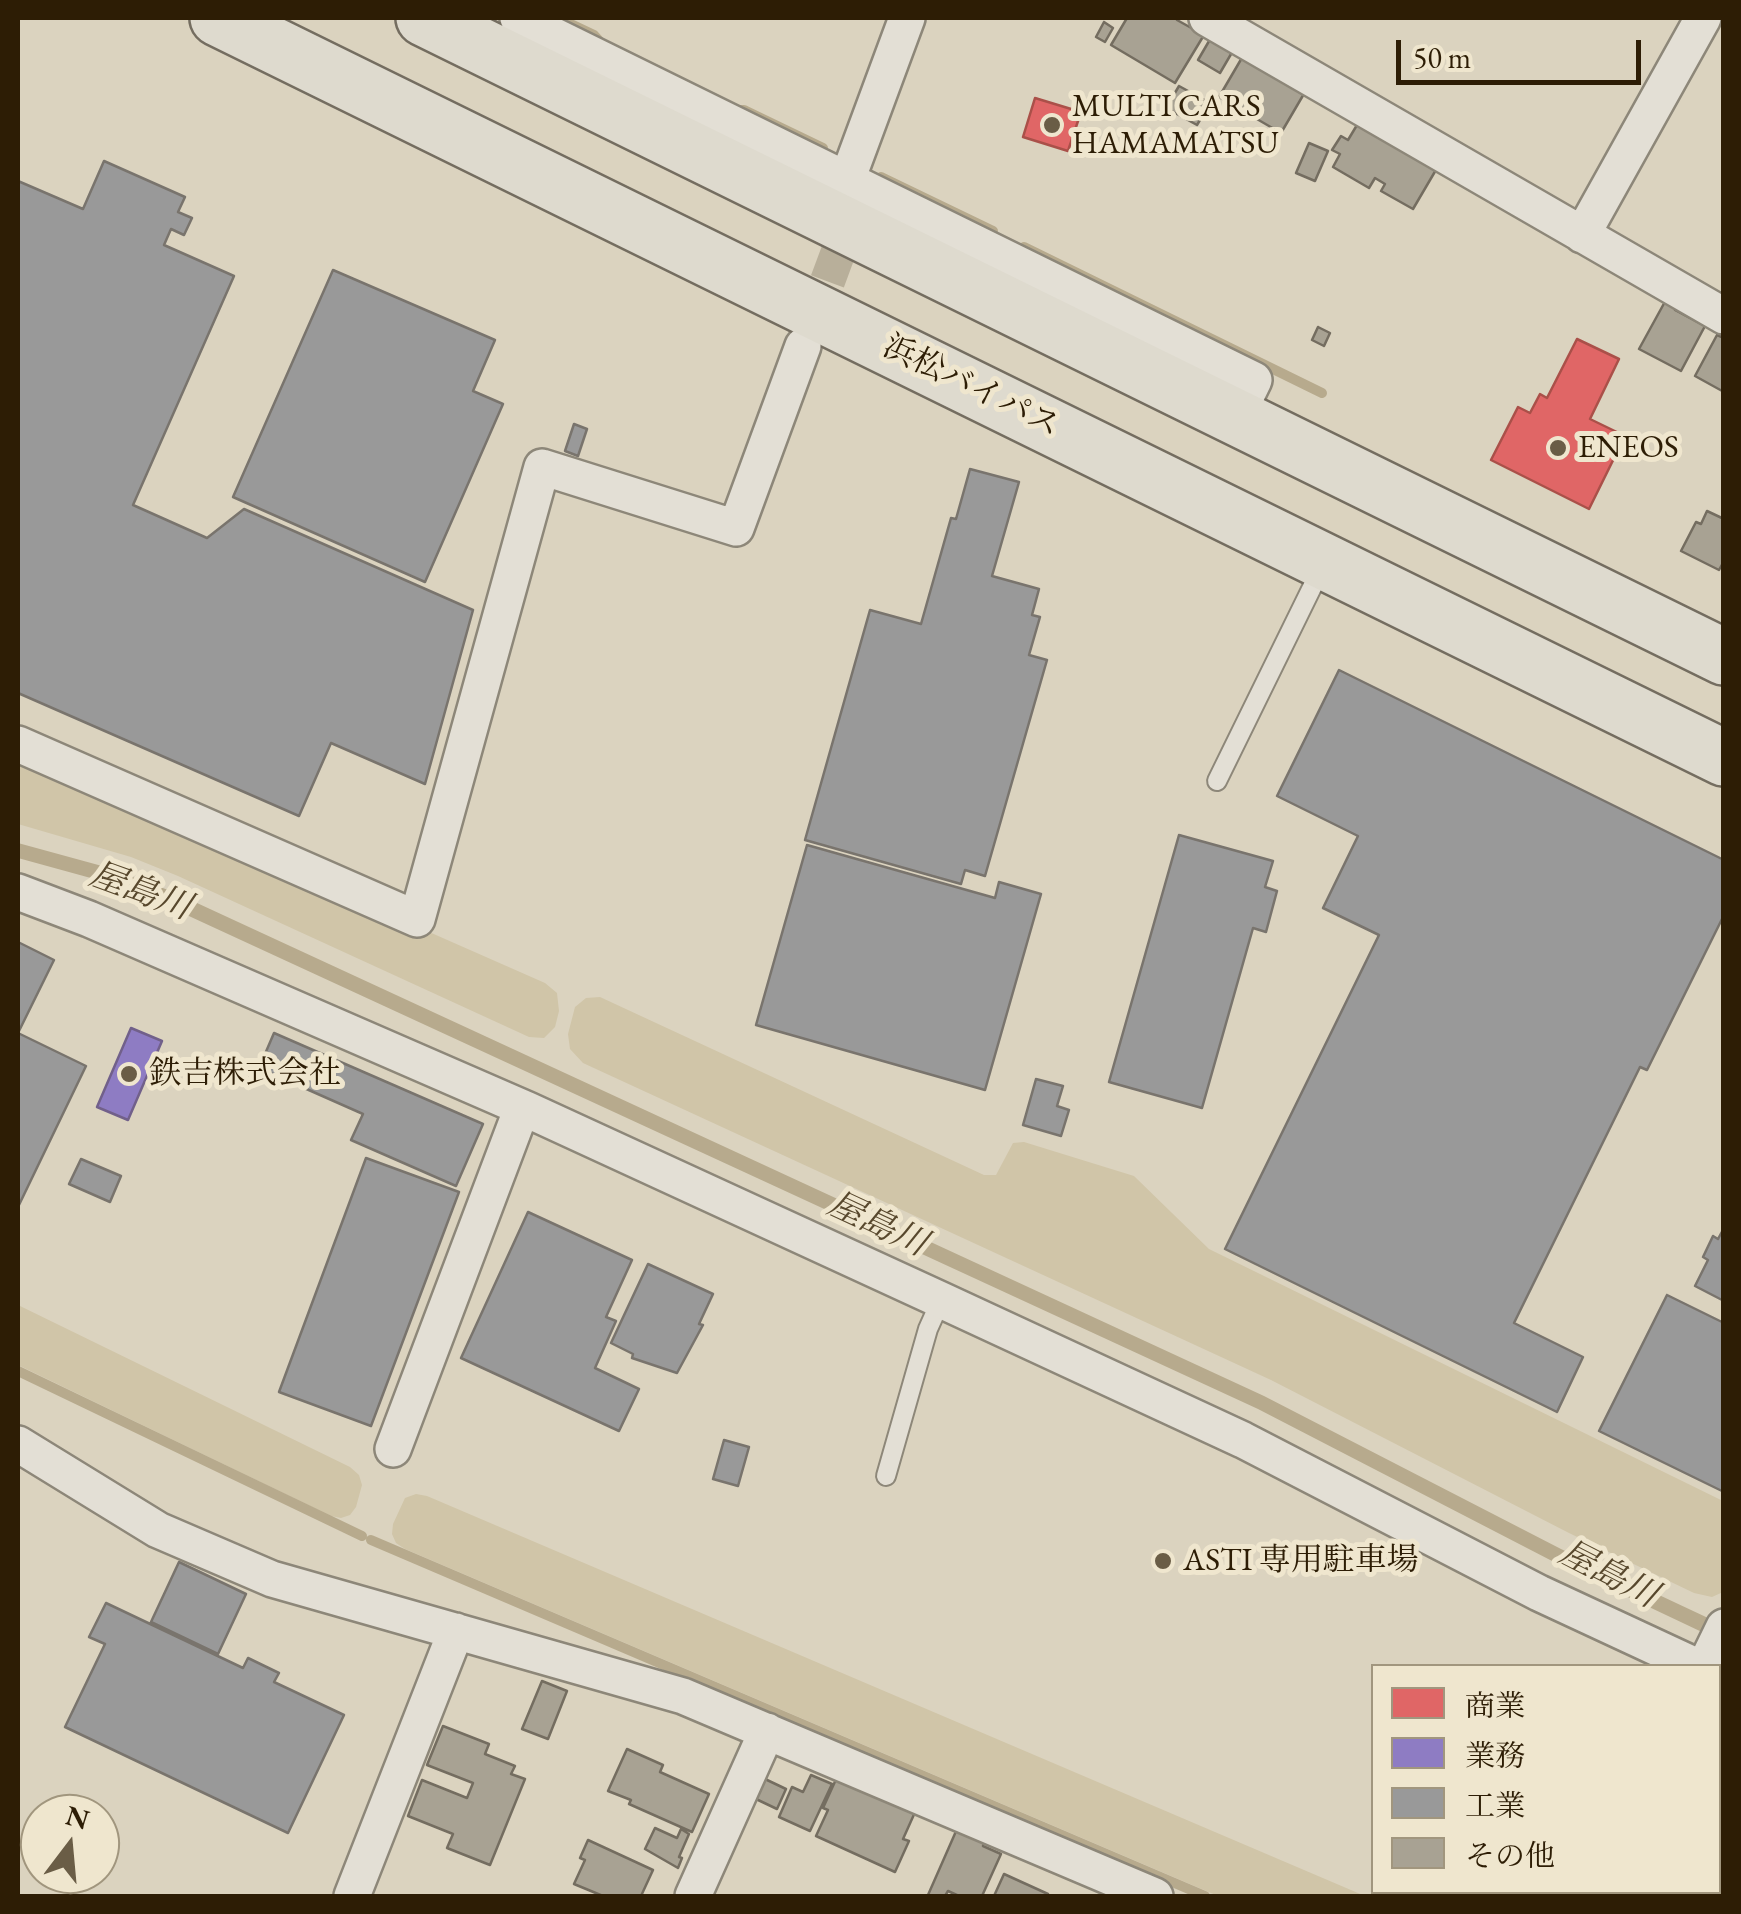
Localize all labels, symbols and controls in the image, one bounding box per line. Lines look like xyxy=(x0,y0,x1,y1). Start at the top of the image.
scale bar xyxy=(1401,20,1646,82)
text: 50 m xyxy=(1413,38,1471,77)
place label: MULTI CARS HAMAMATSU xyxy=(1072,88,1279,163)
marker: MULTI CARS HAMAMATSU xyxy=(1041,114,1063,136)
street label: 浜松バイパス xyxy=(876,328,1066,446)
place label: ENEOS xyxy=(1578,429,1679,467)
marker: ENEOS xyxy=(1547,437,1569,459)
water label: 屋島川 xyxy=(83,854,197,930)
place label: 鉄吉株式会社 xyxy=(149,1055,341,1093)
marker: 鉄吉株式会社 xyxy=(118,1063,140,1085)
water label: 屋島川 xyxy=(821,1184,933,1266)
water label: 屋島川 xyxy=(1552,1532,1664,1618)
place label: ASTI 専用駐車場 xyxy=(1183,1542,1419,1580)
marker: ASTI 専用駐車場 xyxy=(1152,1550,1174,1572)
legend xyxy=(1371,1664,1721,1894)
text: 商業 xyxy=(1465,1686,1525,1725)
text: 業務 xyxy=(1465,1736,1525,1775)
text: 工業 xyxy=(1465,1786,1525,1825)
north arrow xyxy=(20,1794,120,1894)
text: N xyxy=(62,1797,94,1838)
text: その他 xyxy=(1465,1836,1555,1875)

